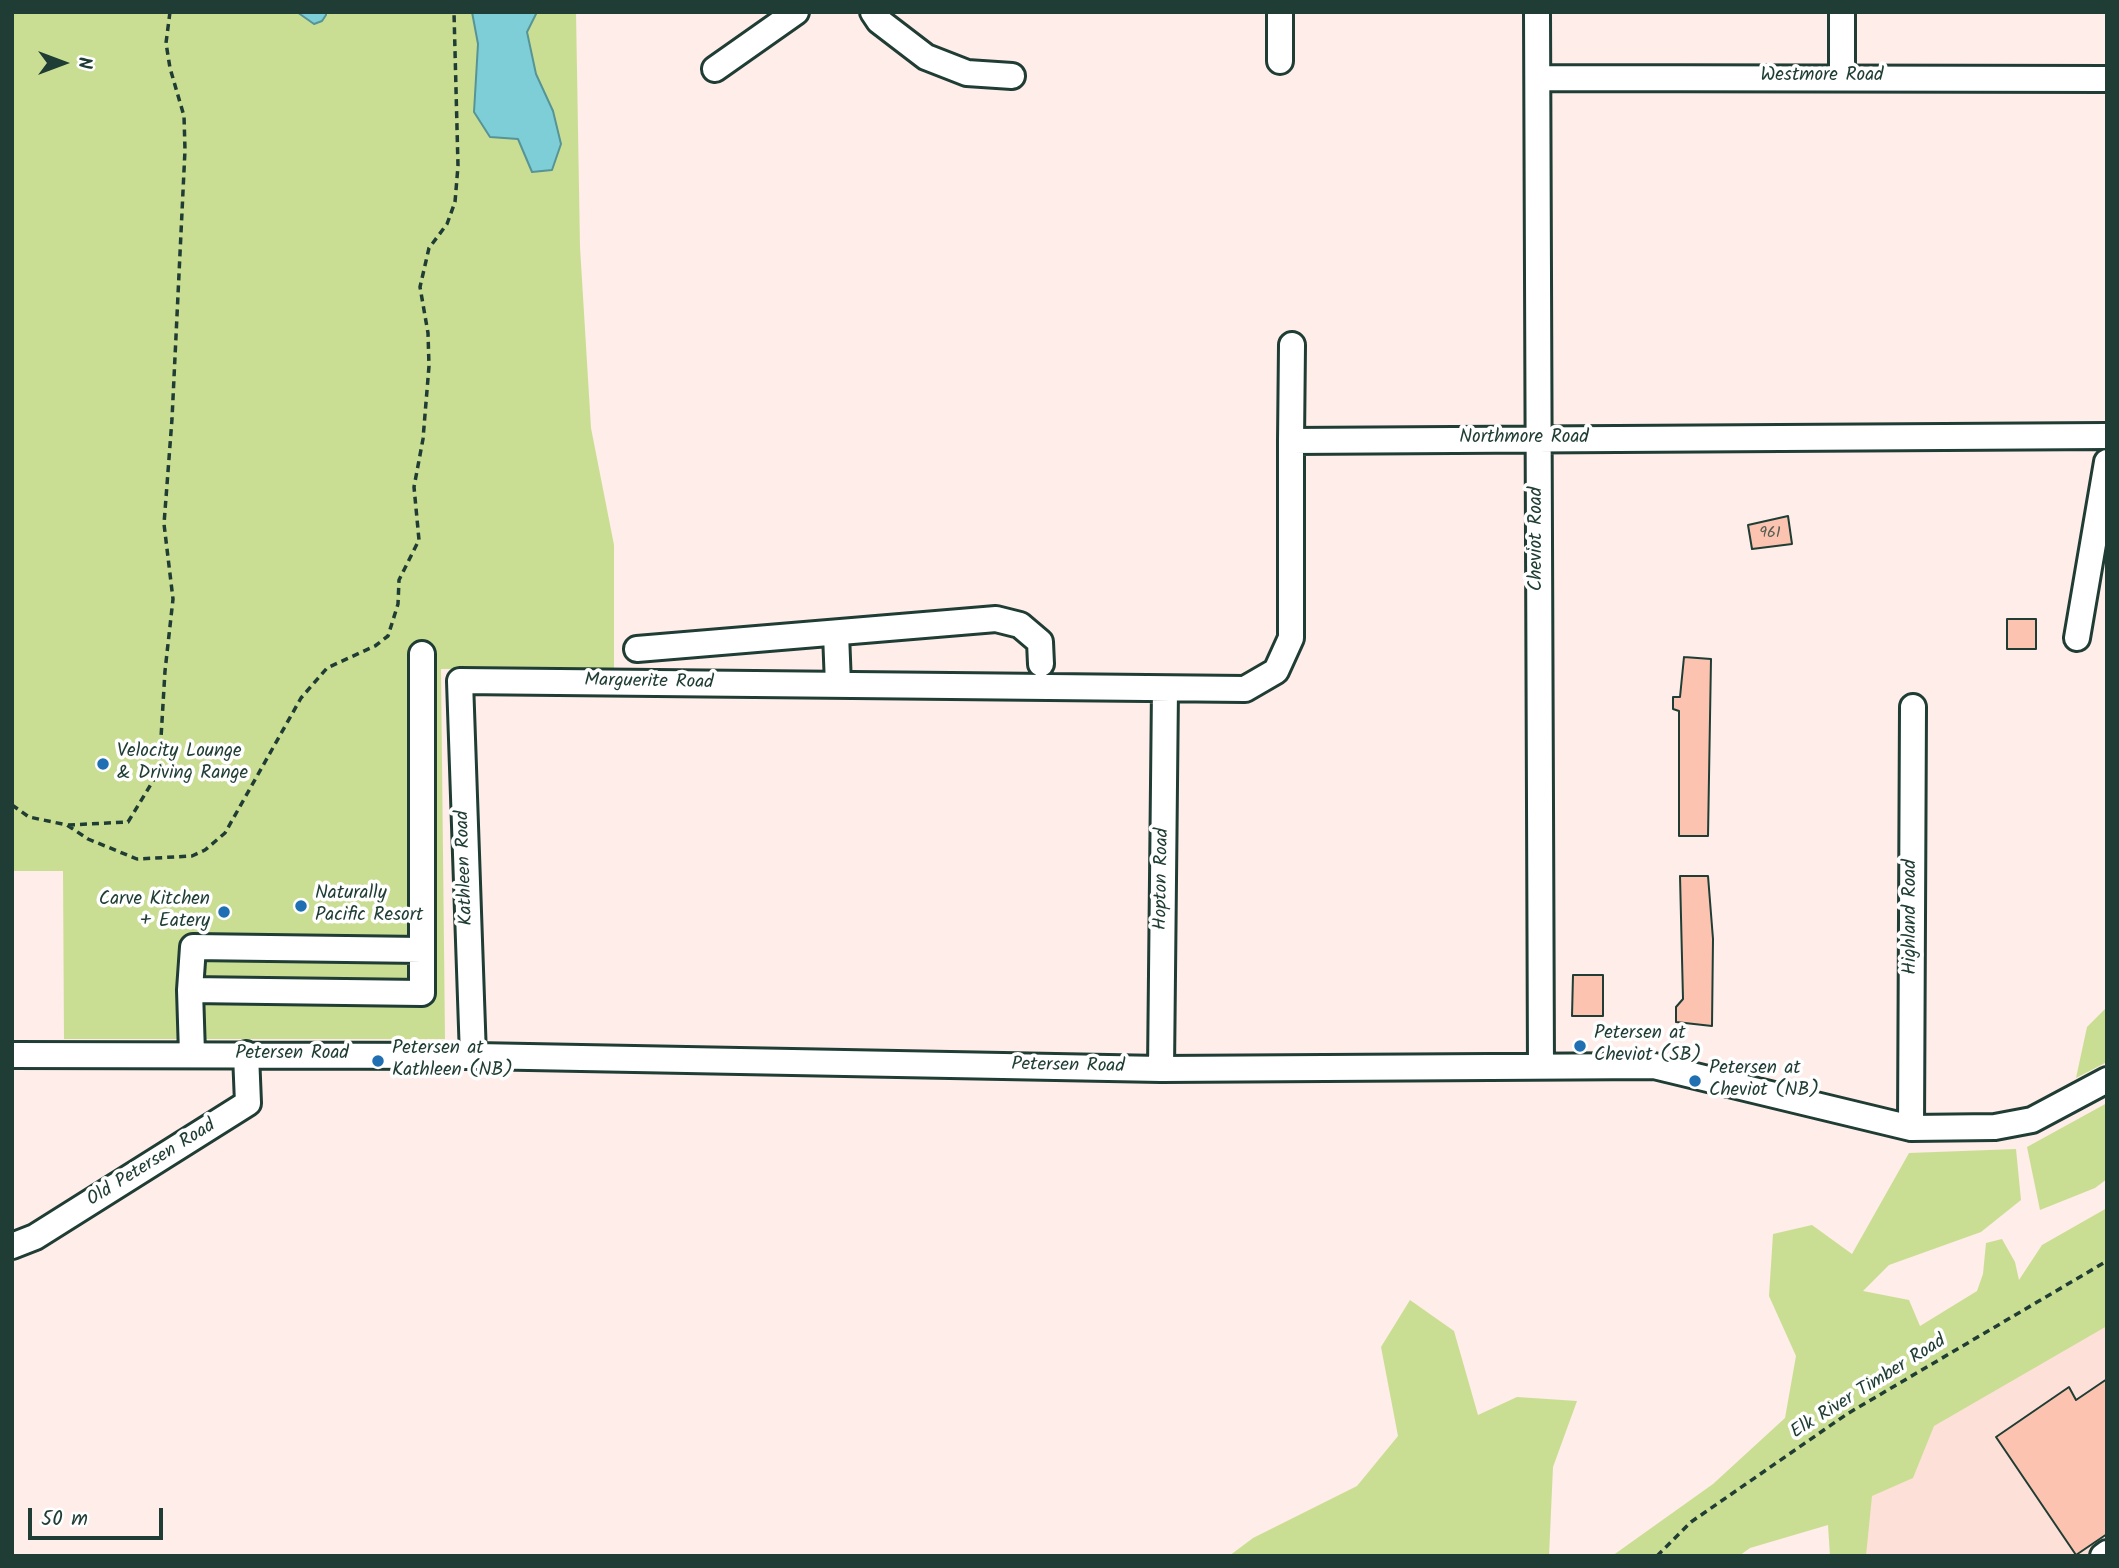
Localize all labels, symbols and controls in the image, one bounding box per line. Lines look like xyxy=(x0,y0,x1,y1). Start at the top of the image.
north arrow xyxy=(28,28,98,98)
text: N xyxy=(69,57,99,69)
street label: Westmore Road xyxy=(1760,66,1884,88)
street label: Northmore Road xyxy=(1459,428,1589,450)
street label: Cheviot Road xyxy=(1527,487,1549,591)
house number: 961 xyxy=(1759,524,1781,544)
street label: Marguerite Road xyxy=(584,670,714,696)
place label: Velocity Lounge & Driving Range xyxy=(117,742,248,786)
marker: Velocity Lounge & Driving Range xyxy=(95,756,111,772)
street label: Kathleen Road xyxy=(453,810,479,926)
street label: Hopton Road xyxy=(1151,828,1175,930)
street label: Highland Road xyxy=(1901,859,1923,975)
place label: Naturally Pacific Resort xyxy=(315,884,423,928)
place label: Carve Kitchen + Eatery xyxy=(99,890,210,934)
marker: Naturally Pacific Resort xyxy=(293,898,309,914)
marker: Carve Kitchen + Eatery xyxy=(216,904,232,920)
place label: Petersen at Cheviot (SB) xyxy=(1594,1024,1701,1068)
marker: Petersen at Cheviot (SB) xyxy=(1572,1038,1588,1054)
place label: Petersen at Kathleen (NB) xyxy=(392,1039,513,1083)
street label: Petersen Road xyxy=(235,1044,349,1066)
marker: Petersen at Kathleen (NB) xyxy=(370,1053,386,1069)
street label: Petersen Road xyxy=(1011,1055,1125,1079)
place label: Petersen at Cheviot (NB) xyxy=(1709,1059,1819,1103)
marker: Petersen at Cheviot (NB) xyxy=(1687,1073,1703,1089)
street label: Old Petersen Road xyxy=(84,1115,220,1213)
street label: Elk River Timber Road xyxy=(1787,1331,1951,1445)
scale bar xyxy=(32,1494,166,1538)
text: 50 m xyxy=(41,1503,88,1536)

